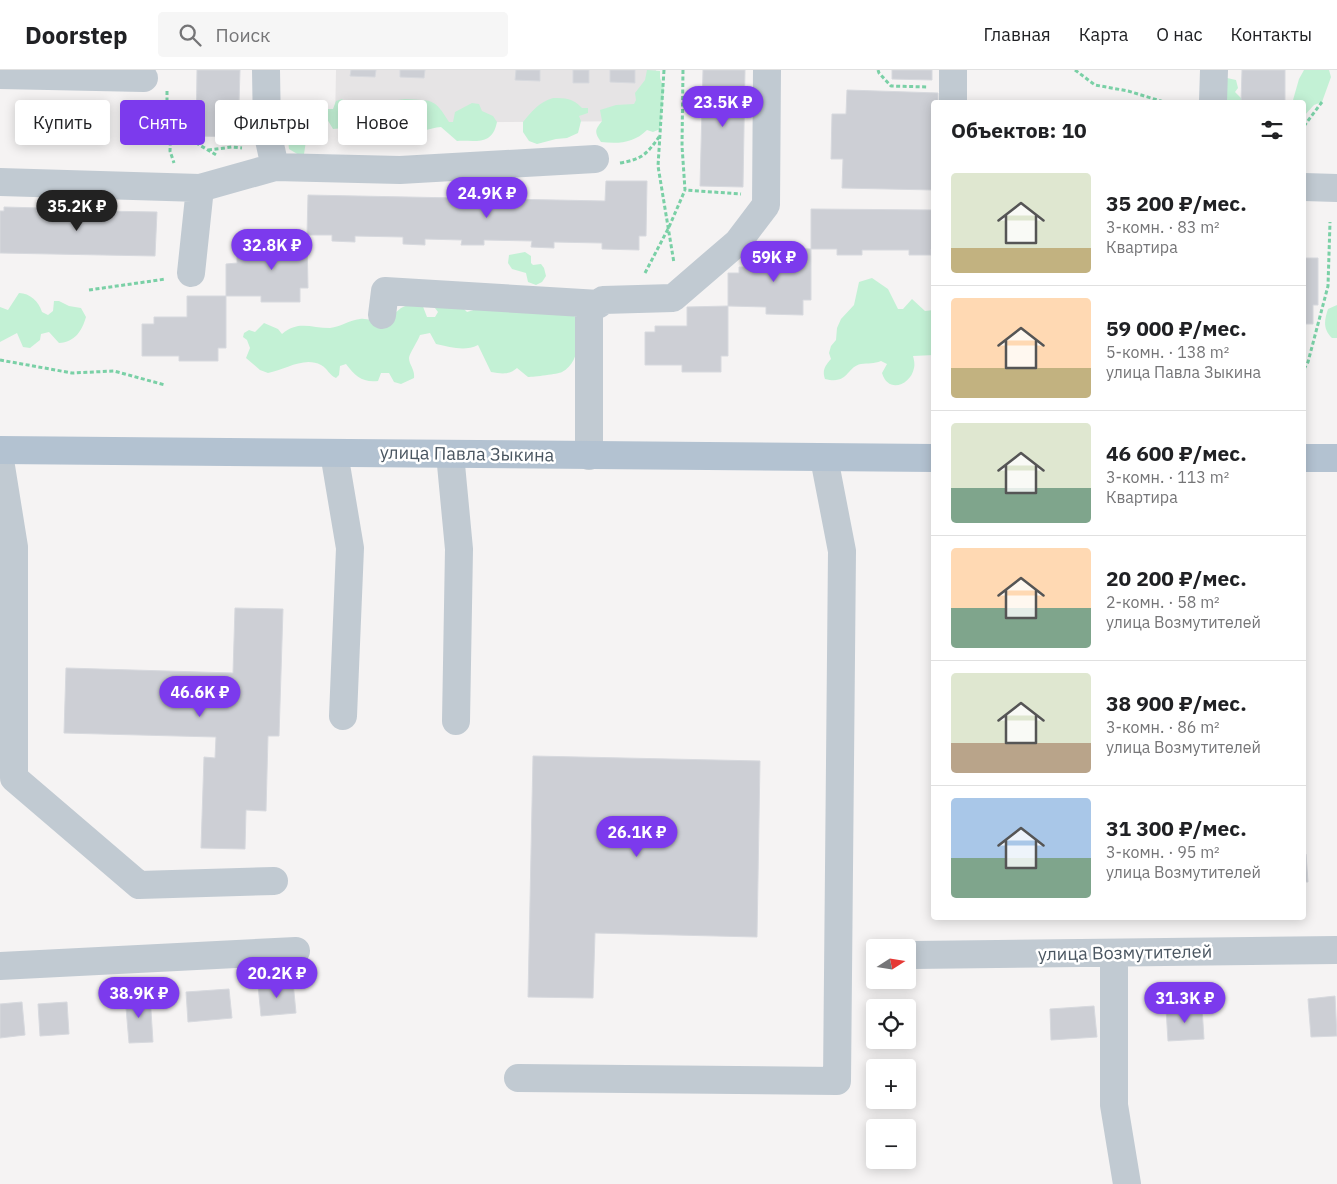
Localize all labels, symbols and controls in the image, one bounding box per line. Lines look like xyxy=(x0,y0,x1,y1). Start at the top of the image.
search box xyxy=(158,12,508,57)
text: Doorstep xyxy=(25,19,128,51)
icon: search xyxy=(176,21,204,49)
text: Поиск xyxy=(216,23,271,47)
text: Главная xyxy=(983,23,1051,46)
text: Карта xyxy=(1079,23,1128,46)
text: О нас xyxy=(1156,23,1203,46)
text: Контакты xyxy=(1231,23,1312,46)
pin: 23.5K ₽ xyxy=(677,85,769,128)
text: 23.5K ₽ xyxy=(693,92,753,112)
chip: Купить xyxy=(15,100,110,145)
chip: Снять xyxy=(120,100,205,145)
chip: Фильтры xyxy=(215,100,328,145)
chip: Новое xyxy=(338,100,427,145)
text: Объектов: 10 xyxy=(951,116,1087,144)
icon: filters xyxy=(1258,116,1286,144)
pin: 24.9K ₽ xyxy=(441,176,533,219)
text: 24.9K ₽ xyxy=(457,183,517,203)
text: 35 200 ₽/мес. xyxy=(1106,189,1247,217)
pin: 35.2K ₽ xyxy=(31,190,123,232)
icon: home xyxy=(991,193,1051,253)
text: 35.2K ₽ xyxy=(47,196,107,216)
text: 3-комн. · 83 m² xyxy=(1106,217,1220,237)
pin: 32.8K ₽ xyxy=(226,228,318,271)
text: 32.8K ₽ xyxy=(242,235,302,255)
text: Квартира xyxy=(1106,237,1178,257)
pin: 59K ₽ xyxy=(739,240,809,283)
text: 59K ₽ xyxy=(752,247,796,267)
text: 59 000 ₽/мес. xyxy=(1106,314,1247,342)
icon: home xyxy=(991,318,1051,378)
text: 5-комн. · 138 m² xyxy=(1106,342,1229,362)
text: улица Павла Зыкина xyxy=(1106,362,1261,382)
text: 46 600 ₽/мес. xyxy=(1106,439,1247,467)
street label: улица Павла Зыкина xyxy=(380,440,555,467)
icon: home xyxy=(991,443,1051,503)
text: 3-комн. · 113 m² xyxy=(1106,467,1229,487)
text: Квартира xyxy=(1106,487,1178,507)
text: 20 200 ₽/мес. xyxy=(1106,564,1247,592)
icon: home xyxy=(991,568,1051,628)
text: 2-комн. · 58 m² xyxy=(1106,592,1220,612)
text: улица Возмутителей xyxy=(1106,612,1261,632)
pin: 46.6K ₽ xyxy=(154,676,246,718)
text: 46.6K ₽ xyxy=(170,682,230,702)
text: 38 900 ₽/мес. xyxy=(1106,689,1247,717)
icon: home xyxy=(991,693,1051,753)
text: 3-комн. · 86 m² xyxy=(1106,717,1220,737)
text: улица Возмутителей xyxy=(1106,737,1261,757)
text: 31 300 ₽/мес. xyxy=(1106,814,1247,842)
pin: 26.1K ₽ xyxy=(591,816,683,858)
icon: home xyxy=(991,818,1051,878)
text: 26.1K ₽ xyxy=(607,822,667,842)
text: 3-комн. · 95 m² xyxy=(1106,842,1220,862)
text: улица Возмутителей xyxy=(1106,862,1261,882)
north arrow xyxy=(866,939,916,989)
map controls xyxy=(866,939,916,1169)
street label: улица Возмутителей xyxy=(1038,939,1212,966)
pin: 20.2K ₽ xyxy=(231,956,323,999)
text: 20.2K ₽ xyxy=(247,963,307,983)
pin: 38.9K ₽ xyxy=(93,976,185,1019)
pin: 31.3K ₽ xyxy=(1139,982,1231,1024)
text: 38.9K ₽ xyxy=(109,983,169,1003)
text: 31.3K ₽ xyxy=(1155,988,1215,1008)
button: locate xyxy=(866,999,916,1049)
button: + xyxy=(866,1059,916,1109)
button: − xyxy=(866,1119,916,1169)

